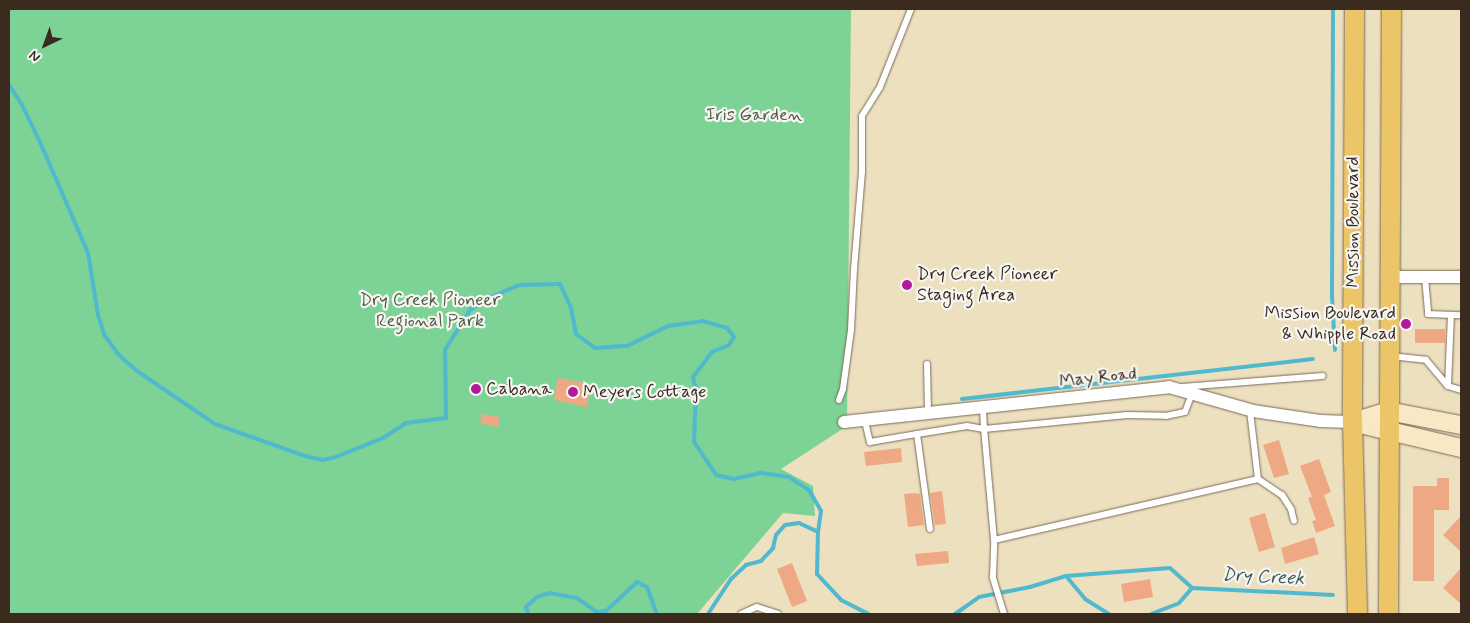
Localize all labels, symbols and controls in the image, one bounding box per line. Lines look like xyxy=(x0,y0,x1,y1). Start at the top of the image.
north arrow xyxy=(20,20,70,70)
text: N xyxy=(25,46,44,66)
park label: Iris Garden xyxy=(710,104,798,126)
street label: Mission Boulevard xyxy=(1342,156,1364,288)
place label: Dry Creek Pioneer Staging Area xyxy=(917,264,1057,306)
marker: Dry Creek Pioneer Staging Area xyxy=(901,279,913,291)
park label: Dry Creek Pioneer Regional Park xyxy=(360,290,500,332)
place label: Mission Boulevard & Whipple Road xyxy=(1264,303,1396,346)
marker: Mission Boulevard & Whipple Road xyxy=(1400,318,1412,330)
street label: May Road xyxy=(1060,363,1136,393)
place label: Cabana xyxy=(486,378,552,400)
place label: Meyers Cottage xyxy=(583,381,709,403)
marker: Cabana xyxy=(470,383,482,395)
marker: Meyers Cottage xyxy=(567,386,579,398)
water label: Dry Creek xyxy=(1221,563,1305,591)

